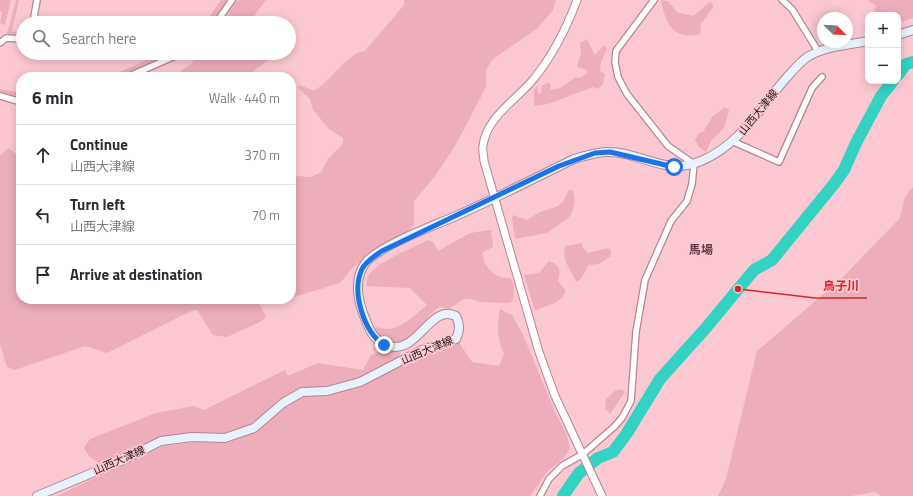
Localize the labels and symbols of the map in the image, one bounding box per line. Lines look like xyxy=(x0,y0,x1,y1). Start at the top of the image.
north arrow xyxy=(817,12,853,48)
street label: 山西大津線 xyxy=(734,86,782,138)
route start xyxy=(665,158,683,176)
district label: 馬場 xyxy=(689,240,713,259)
callout: 鳥子川 xyxy=(815,274,867,298)
text: 鳥子川 xyxy=(823,276,859,295)
street label: 山西大津線 xyxy=(399,332,455,368)
route end xyxy=(375,336,393,354)
street label: 山西大津線 xyxy=(91,442,147,478)

